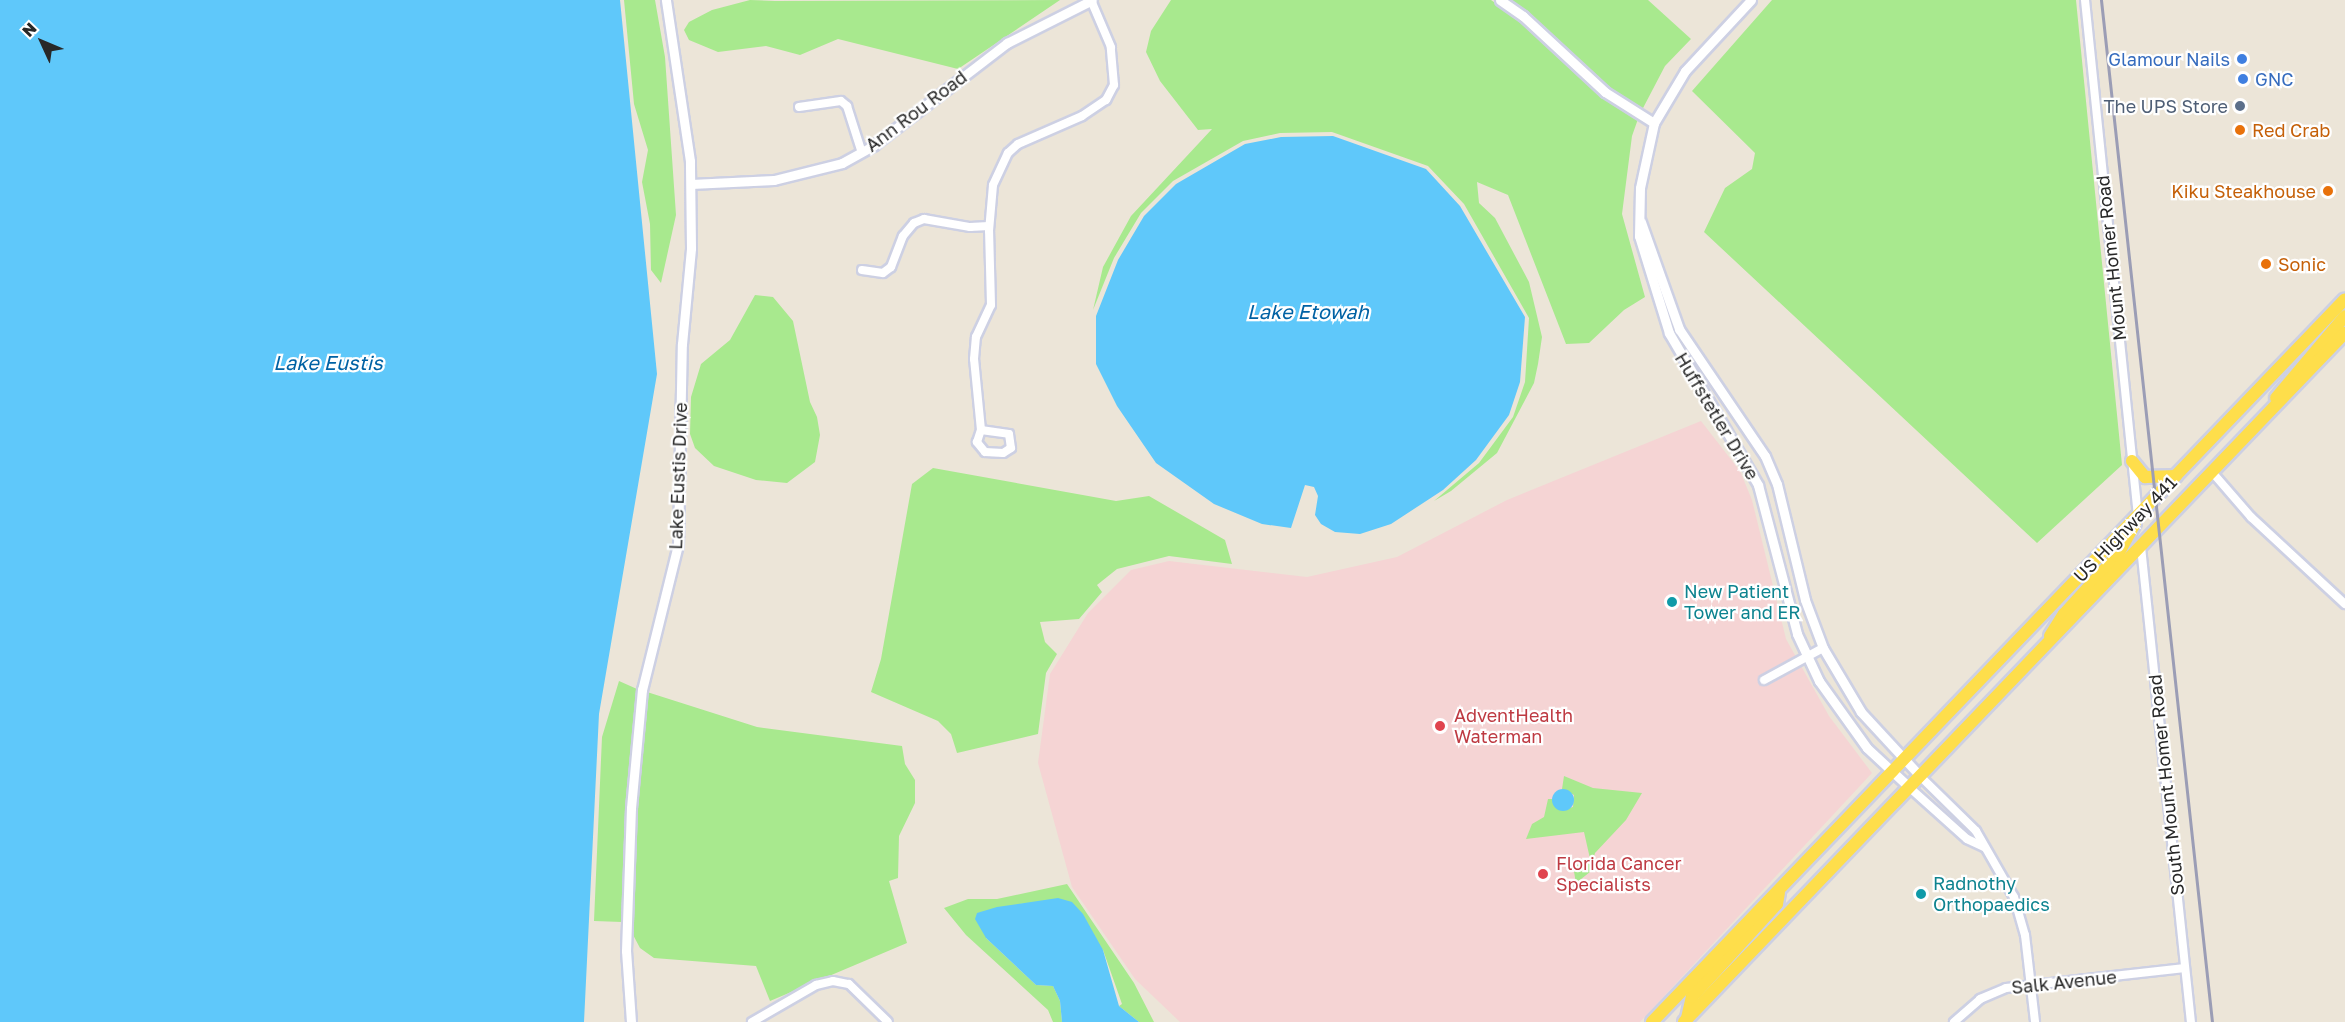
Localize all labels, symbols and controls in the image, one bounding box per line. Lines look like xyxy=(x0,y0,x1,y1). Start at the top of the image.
north arrow xyxy=(12,12,72,72)
text: N xyxy=(18,18,40,41)
place label: Glamour Nails xyxy=(2108,48,2230,70)
marker: Glamour Nails xyxy=(2235,52,2249,66)
street label: Ann Rou Road xyxy=(861,66,971,156)
place label: GNC xyxy=(2255,68,2294,90)
marker: GNC xyxy=(2236,72,2250,86)
place label: The UPS Store xyxy=(2103,95,2228,117)
marker: The UPS Store xyxy=(2233,99,2247,113)
place label: Red Crab xyxy=(2252,119,2330,141)
marker: Red Crab xyxy=(2233,123,2247,137)
street label: Mount Homer Road xyxy=(2092,174,2130,342)
place label: Kiku Steakhouse xyxy=(2171,180,2316,202)
marker: Kiku Steakhouse xyxy=(2321,184,2335,198)
place label: Sonic xyxy=(2278,253,2326,275)
marker: Sonic xyxy=(2259,257,2273,271)
water label: Lake Etowah xyxy=(1247,299,1369,323)
street label: Huffstetler Drive xyxy=(1671,349,1763,483)
water label: Lake Eustis xyxy=(273,350,383,374)
street label: Lake Eustis Drive xyxy=(665,402,691,550)
street label: US Highway 441 xyxy=(2069,472,2181,586)
place label: New Patient Tower and ER xyxy=(1684,581,1801,624)
marker: New Patient Tower and ER xyxy=(1665,595,1679,609)
street label: South Mount Homer Road xyxy=(2144,673,2188,897)
place label: AdventHealth Waterman xyxy=(1454,705,1573,748)
marker: AdventHealth Waterman xyxy=(1431,717,1449,735)
place label: Florida Cancer Specialists xyxy=(1556,853,1681,896)
marker: Florida Cancer Specialists xyxy=(1534,865,1552,883)
place label: Radnothy Orthopaedics xyxy=(1933,873,2050,916)
marker: Radnothy Orthopaedics xyxy=(1914,887,1928,901)
street label: Salk Avenue xyxy=(2010,966,2118,998)

